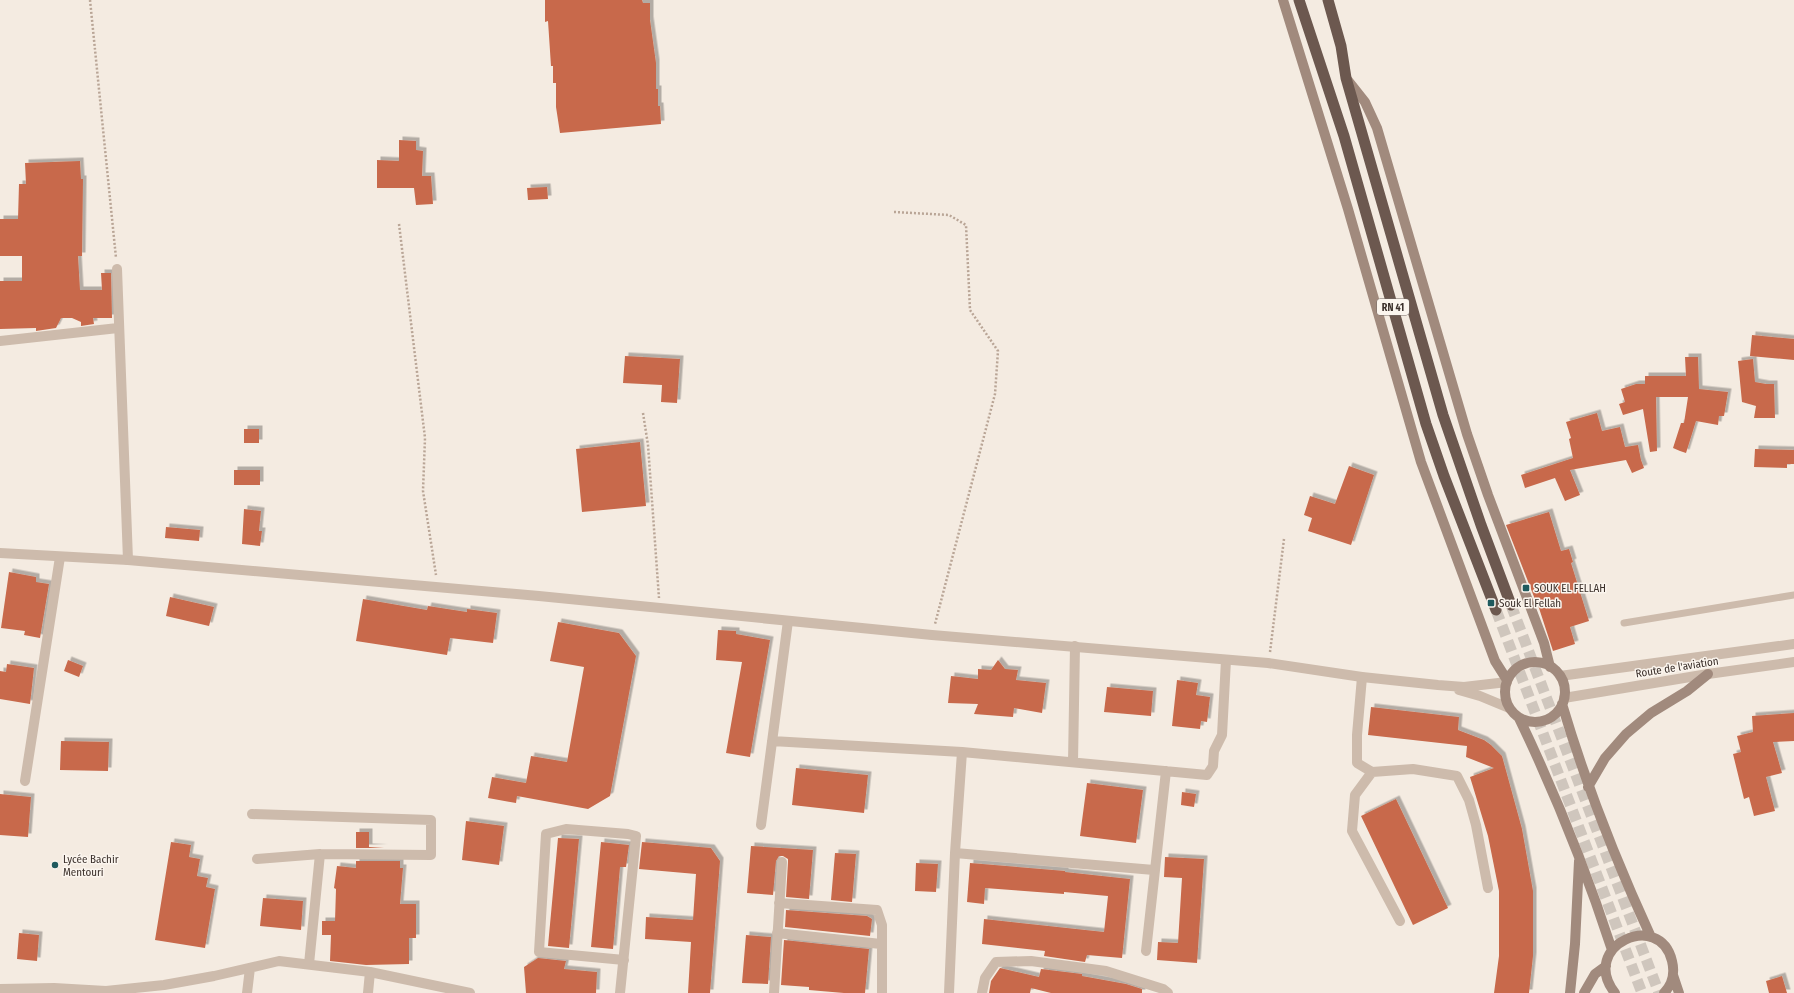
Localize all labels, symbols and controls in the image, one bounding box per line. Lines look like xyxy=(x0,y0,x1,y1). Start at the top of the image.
road number: RN 41 xyxy=(1377,299,1409,315)
place label: SOUK EL FELLAH xyxy=(1534,582,1606,595)
marker: SOUK EL FELLAH xyxy=(1521,583,1531,593)
place label: Souk El Fellah xyxy=(1499,597,1561,610)
marker: Souk El Fellah xyxy=(1486,598,1496,608)
street label: Route de l'aviation xyxy=(1635,655,1719,680)
place label: Lycée Bachir Mentouri xyxy=(63,853,119,879)
marker: Lycée Bachir Mentouri xyxy=(50,860,60,870)

